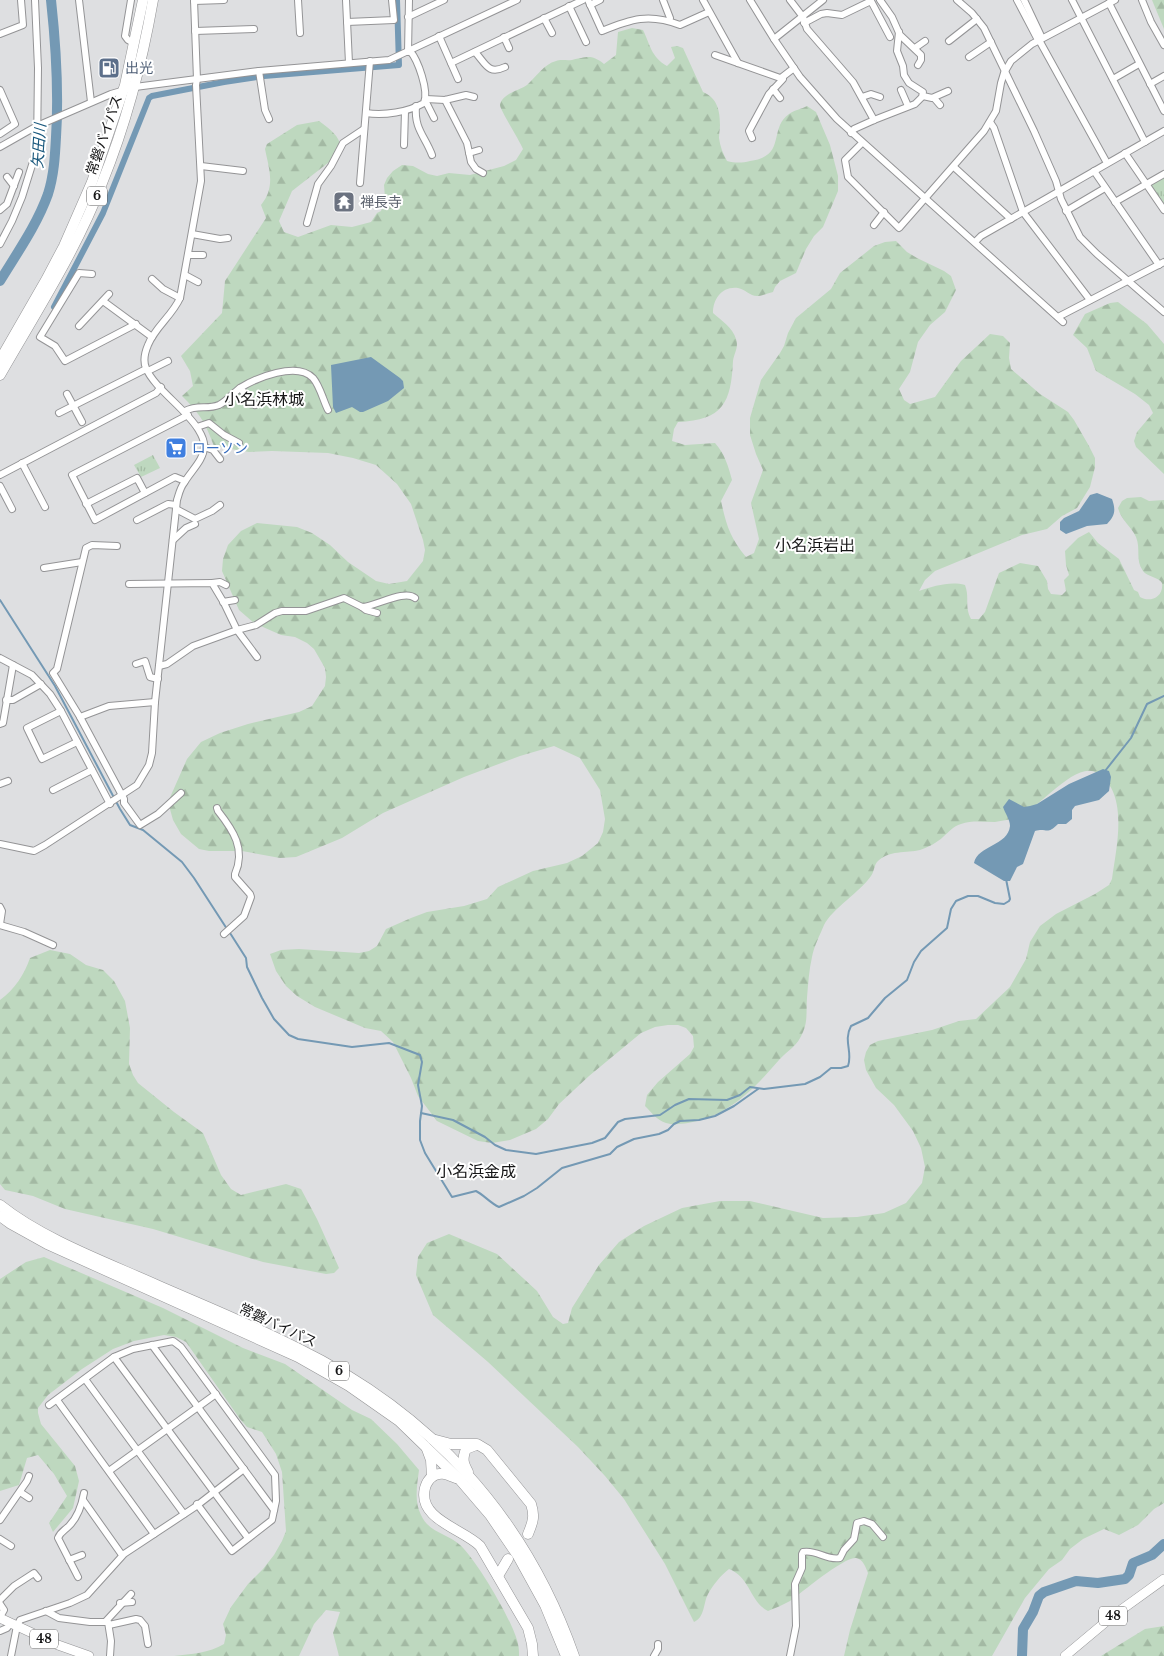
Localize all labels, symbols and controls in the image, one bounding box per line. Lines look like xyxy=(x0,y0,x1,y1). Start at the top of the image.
fuel station icon: 出光 xyxy=(97,56,121,80)
place label: 出光 xyxy=(125,59,153,77)
street label: 常磐バイパス xyxy=(82,92,126,178)
water label: 矢田川 xyxy=(27,121,50,169)
road number: 6 xyxy=(87,187,107,206)
temple icon: 禅長寺 xyxy=(332,190,356,214)
place label: 禅長寺 xyxy=(360,193,402,211)
district label: 小名浜林城 xyxy=(224,389,304,409)
supermarket icon: ローソン xyxy=(164,436,188,460)
place label: ローソン xyxy=(192,439,248,457)
district label: 小名浜岩出 xyxy=(775,535,855,555)
district label: 小名浜金成 xyxy=(436,1161,516,1181)
street label: 常磐バイパス xyxy=(236,1299,320,1351)
road number: 6 xyxy=(329,1362,349,1380)
road number: 48 xyxy=(1099,1606,1127,1625)
road number: 48 xyxy=(30,1630,58,1648)

